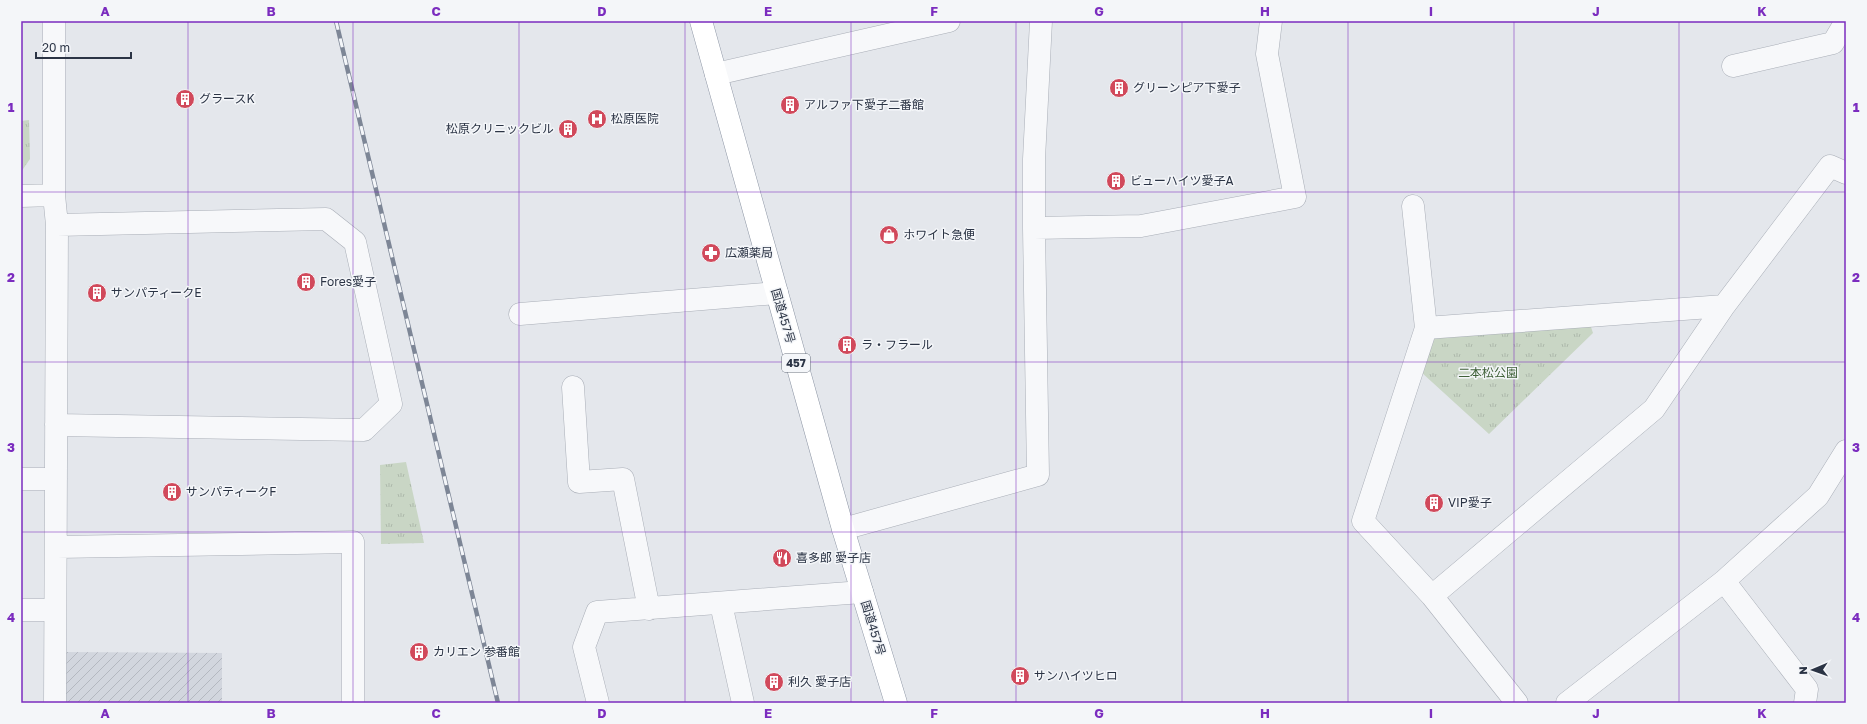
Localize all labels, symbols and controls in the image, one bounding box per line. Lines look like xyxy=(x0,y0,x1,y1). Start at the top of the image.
text: A xyxy=(100,3,110,19)
text: B xyxy=(266,3,276,19)
text: C xyxy=(431,3,441,19)
text: D xyxy=(597,3,607,19)
text: E xyxy=(764,3,772,19)
text: F xyxy=(930,3,938,19)
text: G xyxy=(1094,3,1104,19)
text: H xyxy=(1260,3,1270,19)
text: I xyxy=(1429,3,1433,19)
text: J xyxy=(1592,3,1600,19)
text: K xyxy=(1757,3,1767,19)
scale bar xyxy=(36,34,131,60)
text: 20 m xyxy=(42,40,70,55)
building icon: グリーンピア下愛子 xyxy=(1108,77,1130,99)
place label: グリーンピア下愛子 xyxy=(1133,80,1240,95)
building icon: グラースK xyxy=(174,88,196,110)
place label: グラースK xyxy=(199,91,255,106)
building icon: アルファ下愛子二番館 xyxy=(779,94,801,116)
place label: アルファ下愛子二番館 xyxy=(804,97,924,112)
text: 1 xyxy=(8,99,15,115)
text: 1 xyxy=(1853,99,1860,115)
hospital icon: 松原医院 xyxy=(586,108,608,130)
place label: 松原医院 xyxy=(611,111,659,126)
building icon: 松原クリニックビル xyxy=(557,118,579,140)
place label: 松原クリニックビル xyxy=(446,121,554,136)
building icon: ビューハイツ愛子A xyxy=(1105,170,1127,192)
place label: ビューハイツ愛子A xyxy=(1130,173,1234,188)
shop icon: ホワイト急便 xyxy=(878,224,900,246)
place label: ホワイト急便 xyxy=(903,227,975,242)
pharmacy icon: 広瀬薬局 xyxy=(700,242,722,264)
place label: 広瀬薬局 xyxy=(725,245,773,260)
text: 2 xyxy=(7,269,15,285)
text: 2 xyxy=(1852,269,1860,285)
building icon: Fores愛子 xyxy=(295,271,317,293)
place label: Fores愛子 xyxy=(320,274,376,289)
building icon: サンパティークE xyxy=(86,282,108,304)
place label: サンパティークE xyxy=(111,285,202,300)
street label: 国道457号 xyxy=(768,287,798,345)
building icon: ラ・フラール xyxy=(836,334,858,356)
place label: ラ・フラール xyxy=(861,337,933,352)
road number: 457 xyxy=(782,354,810,372)
park label: 二本松公園 xyxy=(1458,365,1518,380)
text: 3 xyxy=(7,439,15,455)
text: 3 xyxy=(1852,439,1860,455)
building icon: サンパティークF xyxy=(161,481,183,503)
place label: サンパティークF xyxy=(186,484,276,499)
building icon: VIP愛子 xyxy=(1423,492,1445,514)
place label: VIP愛子 xyxy=(1448,495,1492,510)
restaurant icon: 喜多郎 愛子店 xyxy=(771,547,793,569)
place label: 喜多郎 愛子店 xyxy=(796,550,871,565)
street label: 国道457号 xyxy=(858,599,889,657)
text: 4 xyxy=(7,609,15,625)
text: 4 xyxy=(1852,609,1860,625)
building icon: カリエン 参番館 xyxy=(408,641,430,663)
place label: カリエン 参番館 xyxy=(433,644,520,659)
north arrow xyxy=(1793,650,1833,690)
building icon: サンハイツヒロ xyxy=(1009,665,1031,687)
text: N xyxy=(1796,666,1809,675)
place label: サンハイツヒロ xyxy=(1034,668,1118,683)
building icon: 利久 愛子店 xyxy=(763,671,785,693)
place label: 利久 愛子店 xyxy=(788,674,851,689)
text: A xyxy=(100,705,110,721)
text: B xyxy=(266,705,276,721)
text: C xyxy=(431,705,441,721)
text: D xyxy=(597,705,607,721)
text: E xyxy=(764,705,772,721)
text: F xyxy=(930,705,938,721)
text: G xyxy=(1094,705,1104,721)
text: H xyxy=(1260,705,1270,721)
text: I xyxy=(1429,705,1433,721)
text: J xyxy=(1592,705,1600,721)
text: K xyxy=(1757,705,1767,721)

